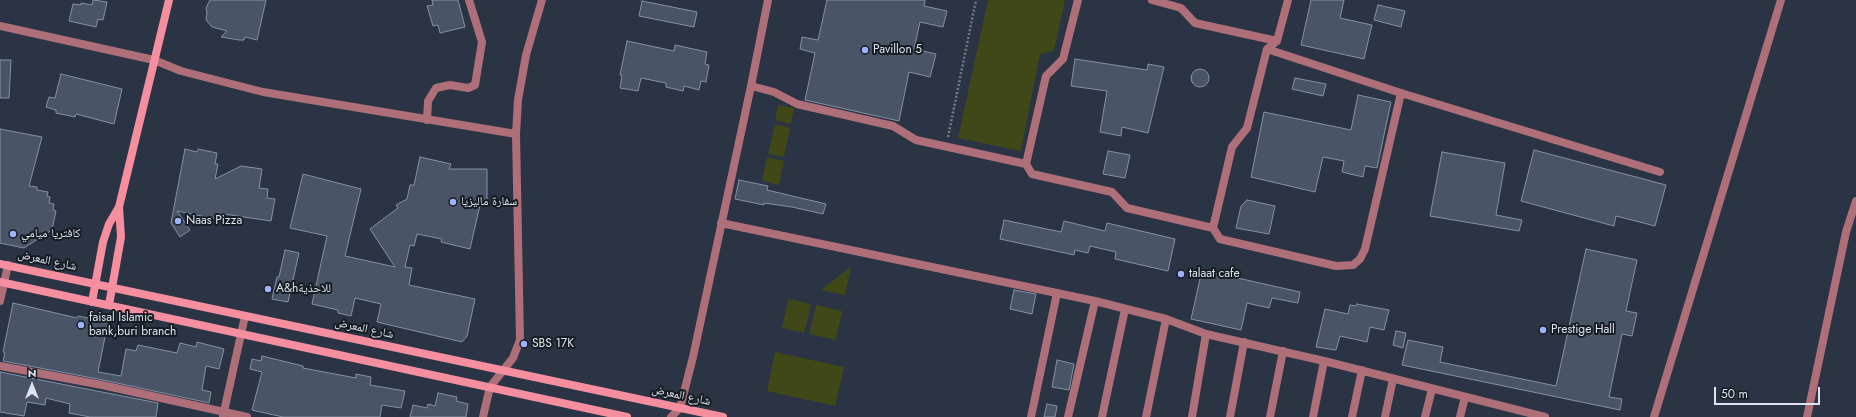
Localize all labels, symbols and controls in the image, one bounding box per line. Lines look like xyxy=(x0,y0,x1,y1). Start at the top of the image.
place label: Pavillon 5 xyxy=(873,43,922,57)
marker: Pavillon 5 xyxy=(860,45,870,55)
place label: سفارة ماليزيا xyxy=(461,195,517,209)
marker: سفارة ماليزيا xyxy=(448,197,458,207)
place label: Naas Pizza xyxy=(186,214,242,228)
marker: Naas Pizza xyxy=(173,216,183,226)
place label: كافتريا ميامي xyxy=(21,227,81,241)
marker: كافتريا ميامي xyxy=(8,229,18,239)
street label: شارع المعرض xyxy=(16,248,78,274)
place label: talaat cafe xyxy=(1189,267,1240,281)
marker: talaat cafe xyxy=(1176,269,1186,279)
place label: A&hللاحذية xyxy=(276,282,331,296)
marker: A&hللاحذية xyxy=(263,284,273,294)
place label: faisal Islamic bank,buri branch xyxy=(89,311,176,339)
street label: شارع المعرض xyxy=(333,316,395,342)
marker: faisal Islamic bank,buri branch xyxy=(76,320,86,330)
place label: Prestige Hall xyxy=(1551,323,1615,337)
marker: Prestige Hall xyxy=(1538,325,1548,335)
place label: SBS 17K xyxy=(532,337,574,351)
marker: SBS 17K xyxy=(519,339,529,349)
north arrow xyxy=(12,365,52,405)
text: N xyxy=(28,365,36,381)
scale bar xyxy=(1716,379,1822,405)
street label: شارع المعرض xyxy=(650,383,712,409)
text: 50 m xyxy=(1721,385,1748,403)

